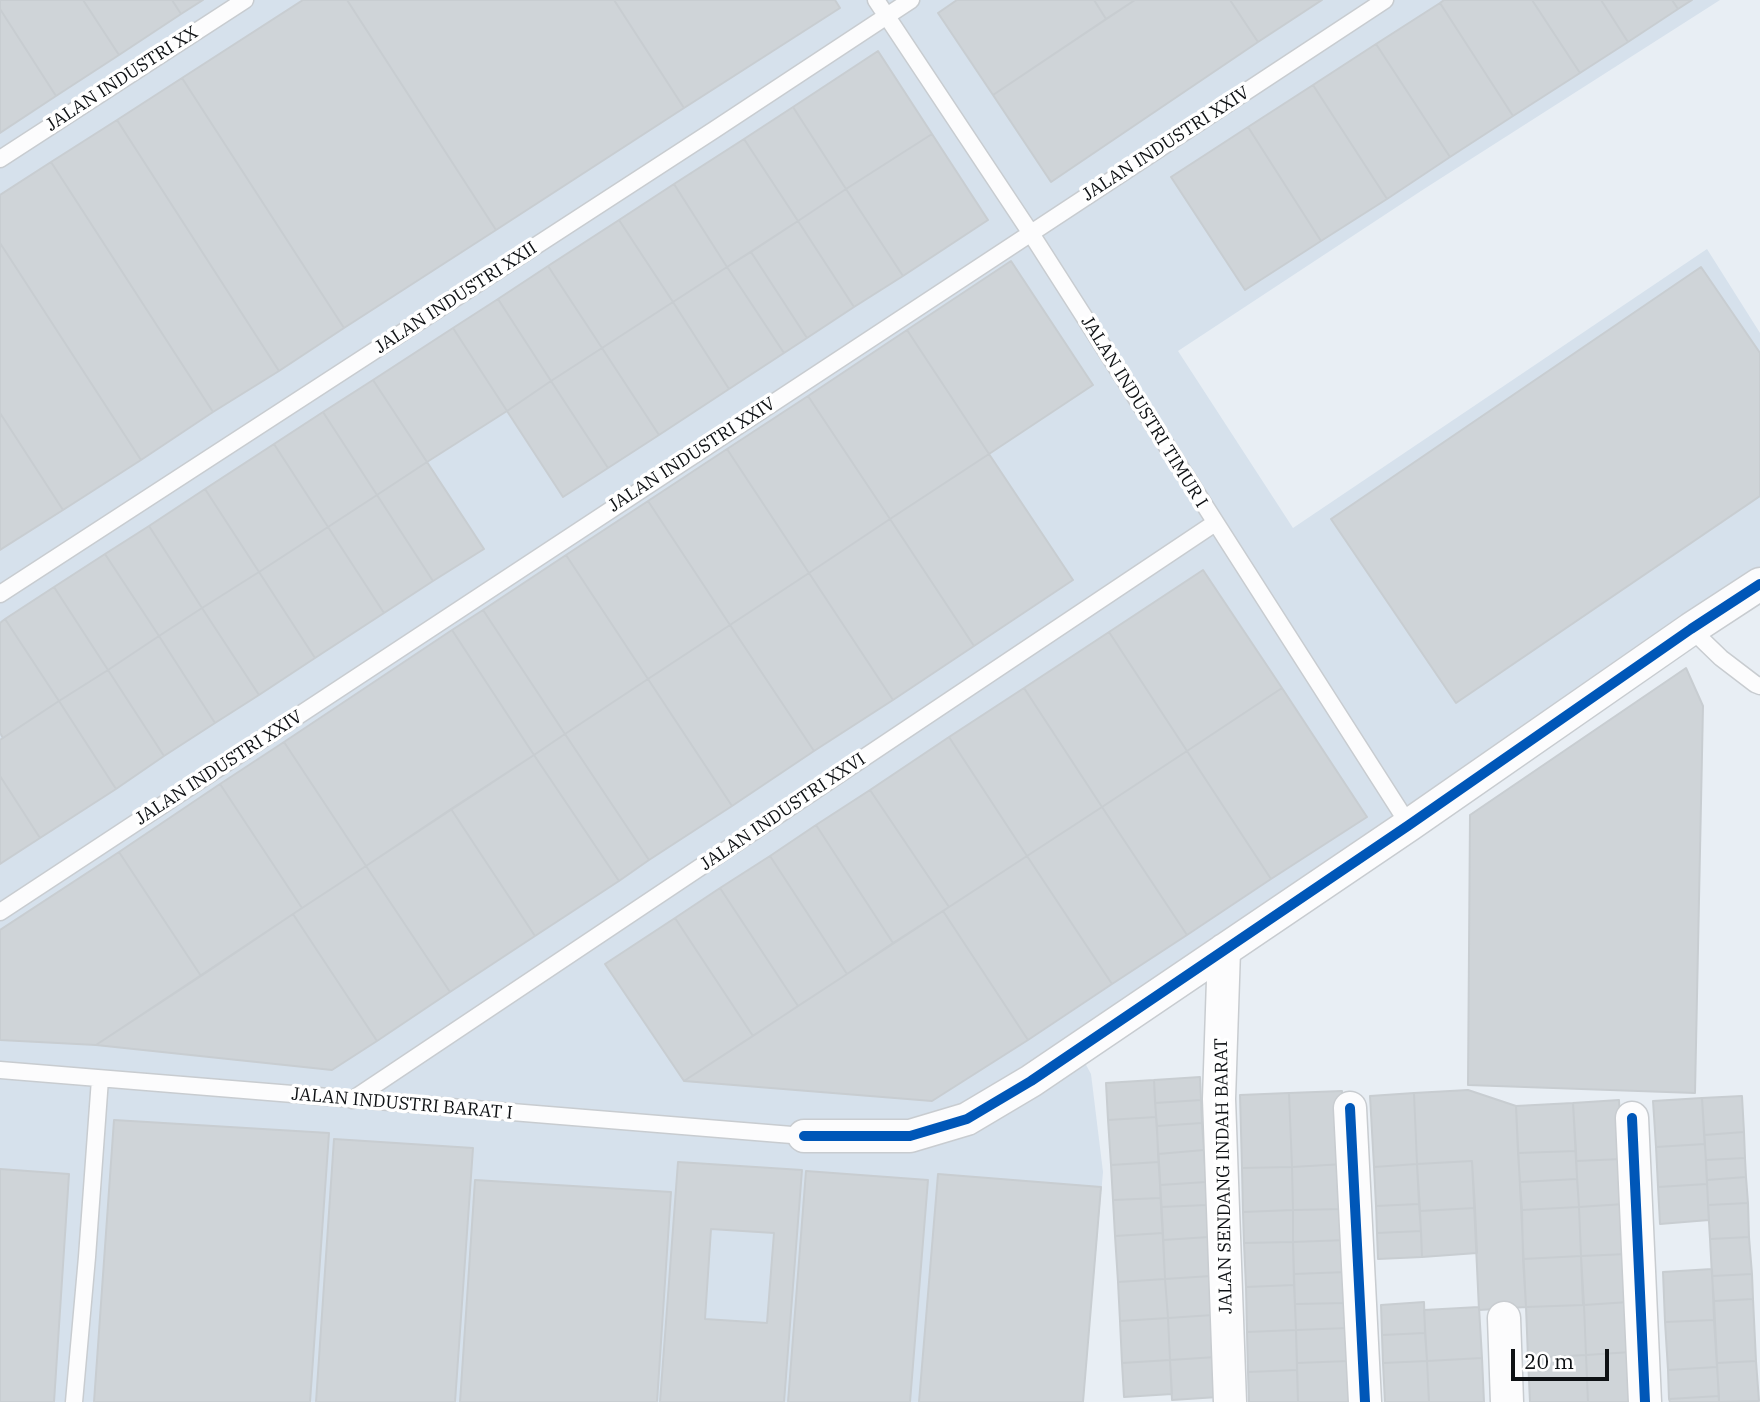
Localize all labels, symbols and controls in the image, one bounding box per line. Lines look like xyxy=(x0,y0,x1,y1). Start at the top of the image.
street label: JALAN INDUSTRI XX xyxy=(42,22,202,136)
street label: JALAN INDUSTRI XXIV xyxy=(1079,82,1253,206)
street label: JALAN INDUSTRI XXII xyxy=(371,238,541,358)
street label: JALAN INDUSTRI TIMUR I xyxy=(1076,312,1212,512)
street label: JALAN INDUSTRI XXIV xyxy=(605,393,779,517)
street label: JALAN INDUSTRI XXIV xyxy=(132,706,306,830)
street label: JALAN INDUSTRI XXVI xyxy=(696,749,870,875)
street label: JALAN SENDANG INDAH BARAT xyxy=(1211,1038,1237,1314)
street label: JALAN INDUSTRI BARAT I xyxy=(290,1084,514,1124)
scale bar xyxy=(1515,1336,1613,1380)
text: 20 m xyxy=(1524,1347,1574,1375)

